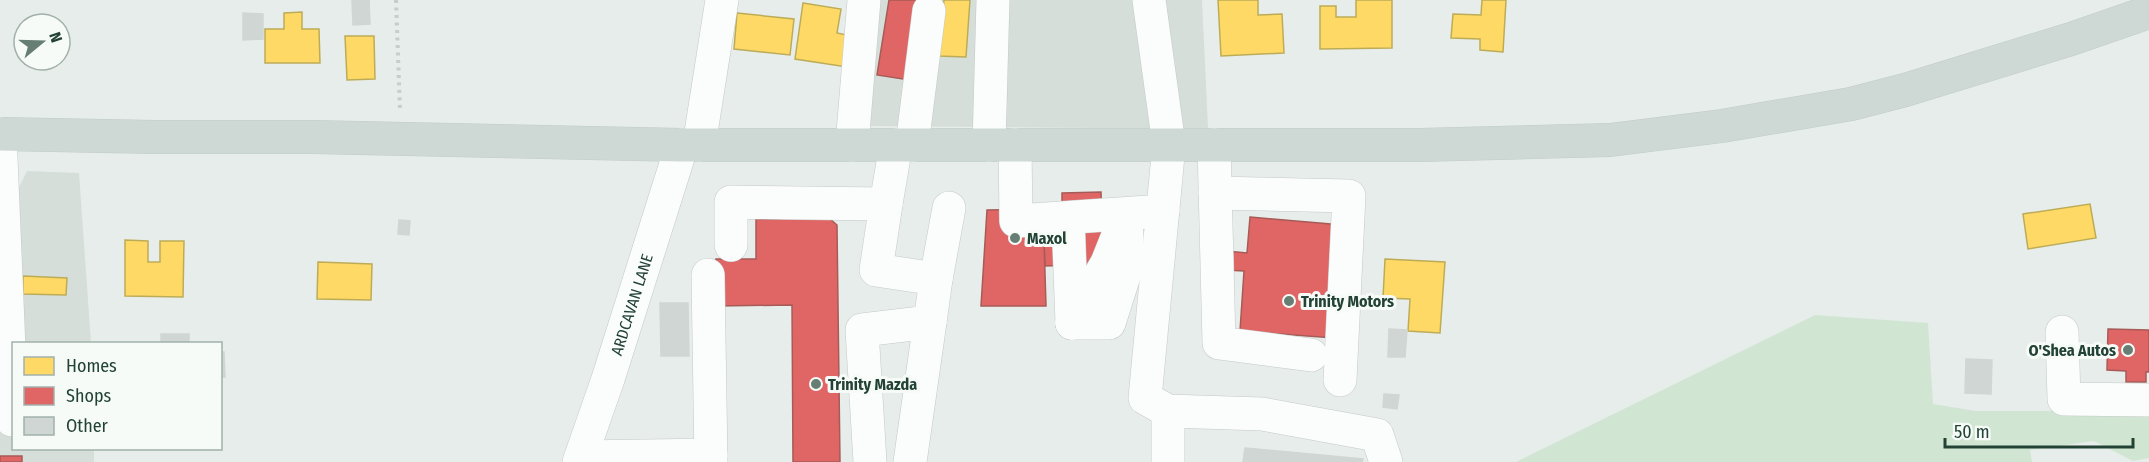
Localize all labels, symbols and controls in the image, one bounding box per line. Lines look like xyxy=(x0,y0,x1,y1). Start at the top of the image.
north arrow xyxy=(12,12,72,72)
text: N xyxy=(45,30,66,45)
place label: Maxol xyxy=(1027,229,1067,248)
marker: Maxol xyxy=(1008,231,1022,245)
street label: ARDCAVAN LANE xyxy=(607,251,656,358)
place label: Trinity Motors xyxy=(1301,292,1394,311)
marker: Trinity Motors xyxy=(1282,294,1296,308)
place label: O'Shea Autos xyxy=(2028,341,2116,360)
legend xyxy=(12,342,222,450)
marker: O'Shea Autos xyxy=(2121,343,2135,357)
text: Homes xyxy=(66,355,117,377)
place label: Trinity Mazda xyxy=(828,375,917,394)
marker: Trinity Mazda xyxy=(809,377,823,391)
text: Shops xyxy=(66,385,111,407)
scale bar xyxy=(1945,411,2132,449)
text: Other xyxy=(66,415,109,437)
text: 50 m xyxy=(1954,421,1990,443)

